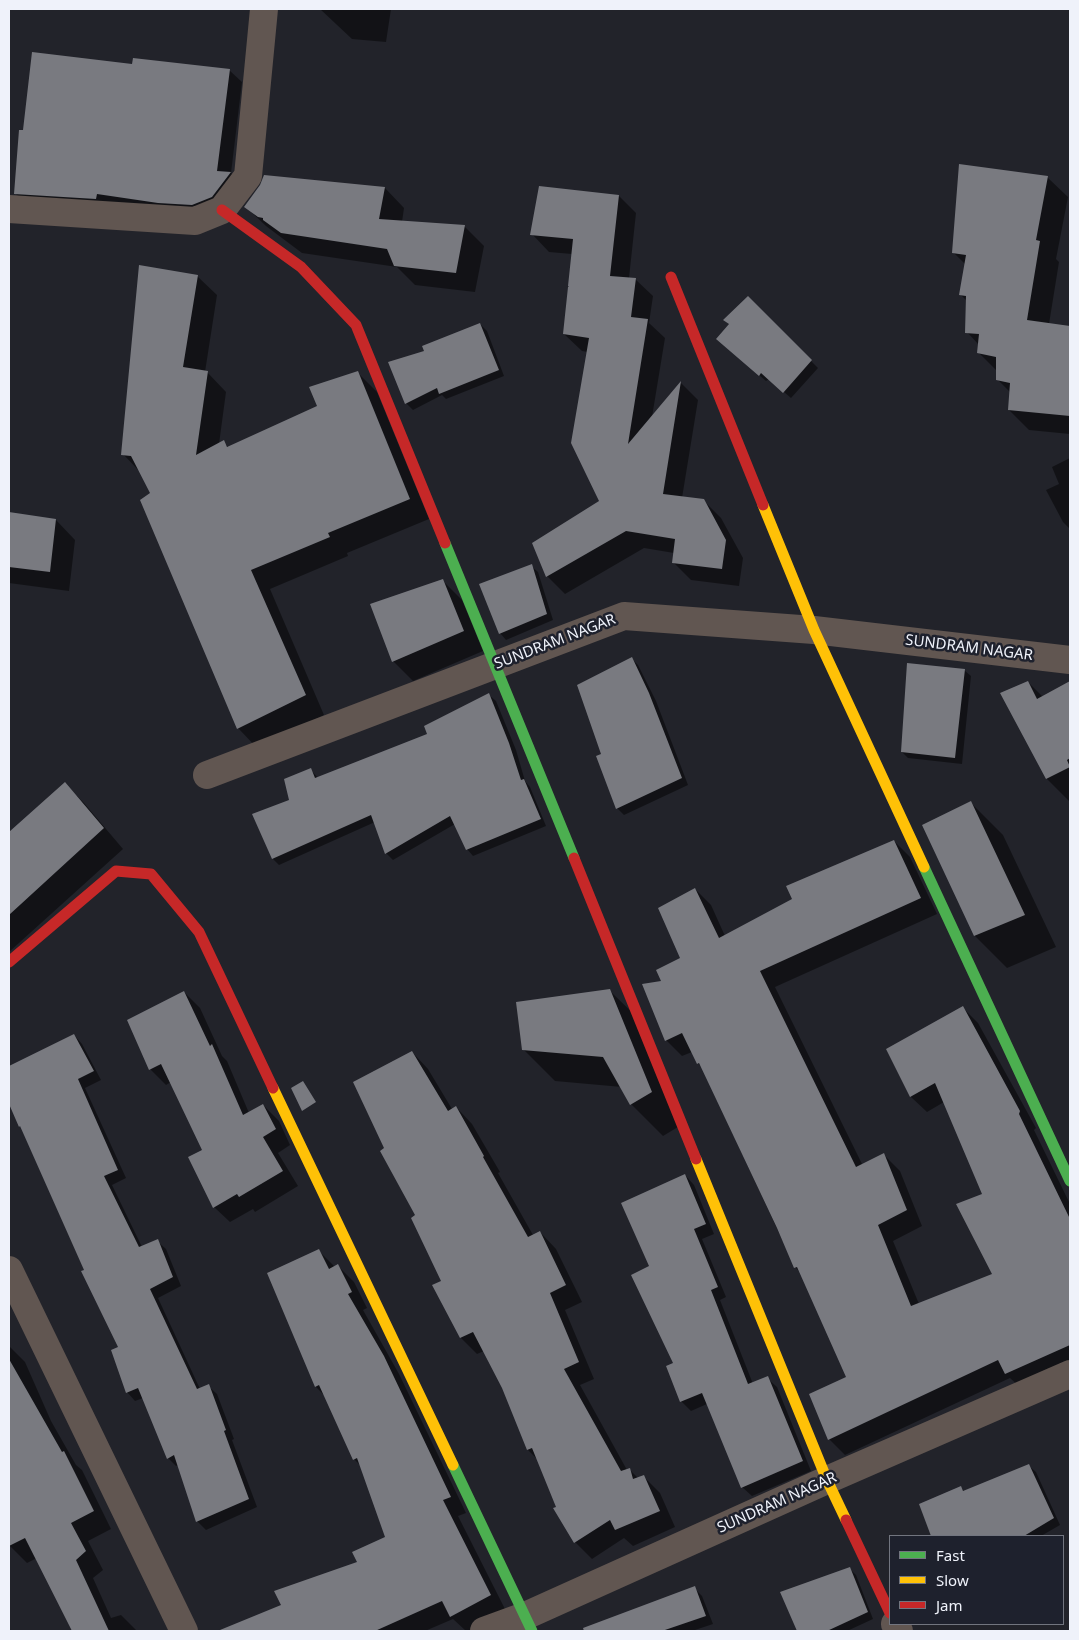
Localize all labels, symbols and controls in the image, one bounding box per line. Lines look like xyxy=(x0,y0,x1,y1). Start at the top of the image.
street label: SUNDRAM NAGAR xyxy=(492,611,618,673)
street label: SUNDRAM NAGAR xyxy=(904,631,1034,665)
street label: SUNDRAM NAGAR xyxy=(715,1469,839,1537)
legend xyxy=(889,1535,1064,1625)
text: Fast xyxy=(936,1545,965,1565)
text: Slow xyxy=(936,1570,969,1590)
text: Jam xyxy=(936,1595,963,1615)

